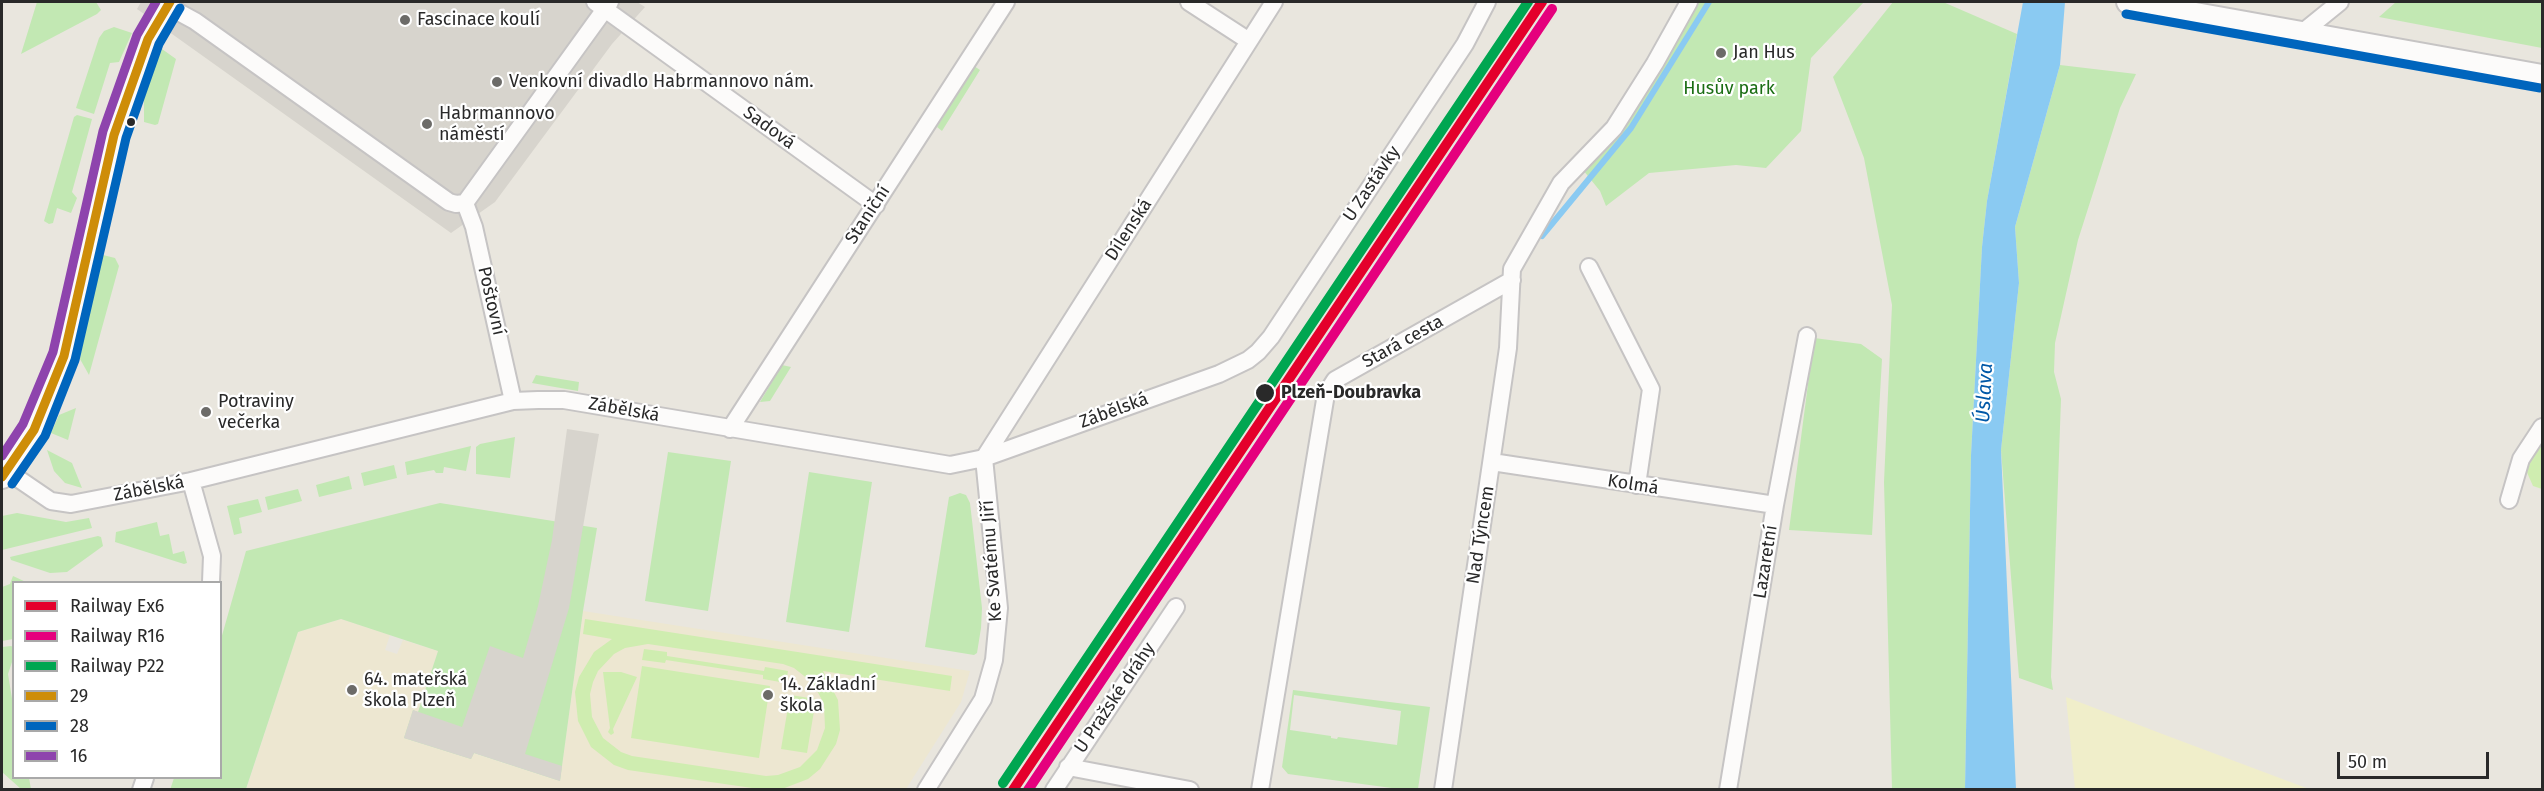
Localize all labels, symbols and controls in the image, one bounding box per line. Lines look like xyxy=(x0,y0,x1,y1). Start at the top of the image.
place label: Fascinace koulí xyxy=(417,9,540,31)
marker: Fascinace koulí xyxy=(398,13,412,27)
place label: Jan Hus xyxy=(1733,42,1795,64)
marker: Jan Hus xyxy=(1714,46,1728,60)
place label: Venkovní divadlo Habrmannovo nám. xyxy=(509,71,814,93)
marker: Venkovní divadlo Habrmannovo nám. xyxy=(490,75,504,89)
park label: Husův park xyxy=(1683,78,1775,100)
street label: Sadová xyxy=(739,102,799,154)
place label: Habrmannovo náměstí xyxy=(439,103,555,146)
unlabelled marker xyxy=(125,116,137,128)
marker: Habrmannovo náměstí xyxy=(420,117,434,131)
street label: U Zastávky xyxy=(1339,142,1405,226)
street label: Staniční xyxy=(841,182,895,248)
street label: Dílenská xyxy=(1101,195,1157,265)
street label: Poštovní xyxy=(473,264,509,338)
street label: Stará cesta xyxy=(1359,311,1447,373)
water label: Úslava xyxy=(1971,362,1999,424)
marker: Plzeň-Doubravka xyxy=(1254,382,1276,404)
place label: Plzeň-Doubravka xyxy=(1281,382,1421,404)
street label: Zábělská xyxy=(1077,389,1151,433)
place label: Potraviny večerka xyxy=(218,391,294,434)
street label: Zábělská xyxy=(587,393,661,427)
marker: Potraviny večerka xyxy=(199,405,213,419)
street label: Kolmá xyxy=(1606,470,1660,500)
street label: Zábělská xyxy=(112,472,186,506)
street label: Nad Týncem xyxy=(1463,484,1499,586)
street label: Ke Svatému Jiří xyxy=(977,499,1007,623)
street label: Lazaretní xyxy=(1750,524,1782,600)
legend xyxy=(12,581,222,779)
text: Railway Ex6 xyxy=(70,595,164,617)
text: Railway R16 xyxy=(70,625,165,647)
street label: U Pražské dráhy xyxy=(1070,639,1160,757)
text: Railway P22 xyxy=(70,655,165,677)
place label: 64. mateřská škola Plzeň xyxy=(364,669,467,712)
place label: 14. Základní škola xyxy=(780,674,876,716)
marker: 64. mateřská škola Plzeň xyxy=(345,683,359,697)
text: 29 xyxy=(70,685,88,707)
marker: 14. Základní škola xyxy=(761,688,775,702)
text: 28 xyxy=(70,715,89,737)
scale bar xyxy=(2340,740,2492,778)
text: 16 xyxy=(70,745,87,767)
text: 50 m xyxy=(2348,751,2387,773)

